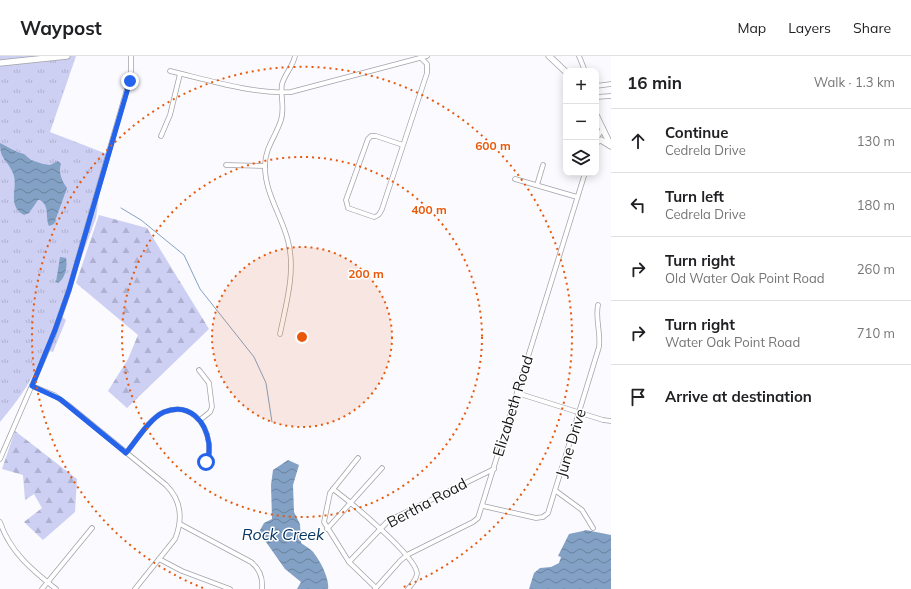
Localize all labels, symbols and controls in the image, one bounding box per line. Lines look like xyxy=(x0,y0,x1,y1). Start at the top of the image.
text: Waypost xyxy=(20,16,102,40)
text: Map xyxy=(737,19,766,37)
text: Layers xyxy=(788,19,831,37)
text: Share xyxy=(853,19,891,37)
map controls xyxy=(563,68,599,176)
button: + xyxy=(563,68,599,104)
route end xyxy=(121,72,139,90)
text: 16 min xyxy=(627,72,682,93)
text: Walk · 1.3 km xyxy=(814,74,895,90)
button: − xyxy=(563,104,599,140)
text: Continue xyxy=(665,123,728,142)
icon: ahead xyxy=(627,130,649,152)
text: 130 m xyxy=(857,133,895,149)
text: 600 m xyxy=(475,138,511,153)
button: layers xyxy=(563,140,599,176)
text: Cedrela Drive xyxy=(665,142,746,158)
text: Turn left xyxy=(665,187,724,206)
icon: left xyxy=(627,194,649,216)
text: 180 m xyxy=(857,197,895,213)
text: 400 m xyxy=(411,202,447,217)
text: Cedrela Drive xyxy=(665,206,746,222)
text: Turn right xyxy=(665,251,735,270)
icon: right xyxy=(627,258,649,280)
text: 260 m xyxy=(857,261,895,277)
text: 200 m xyxy=(348,266,384,281)
text: Old Water Oak Point Road xyxy=(665,270,825,286)
text: Turn right xyxy=(665,315,735,334)
icon: right xyxy=(627,322,649,344)
text: 710 m xyxy=(857,325,895,341)
centre of rings xyxy=(295,330,309,344)
text: Water Oak Point Road xyxy=(665,334,800,350)
street label: Elizabeth Road xyxy=(488,353,537,459)
icon: arrive xyxy=(627,386,649,408)
text: Arrive at destination xyxy=(665,387,812,406)
street label: June Drive xyxy=(551,406,590,479)
route start xyxy=(197,453,215,471)
street label: Bertha Road xyxy=(383,474,470,532)
water label: Rock Creek xyxy=(242,524,325,544)

